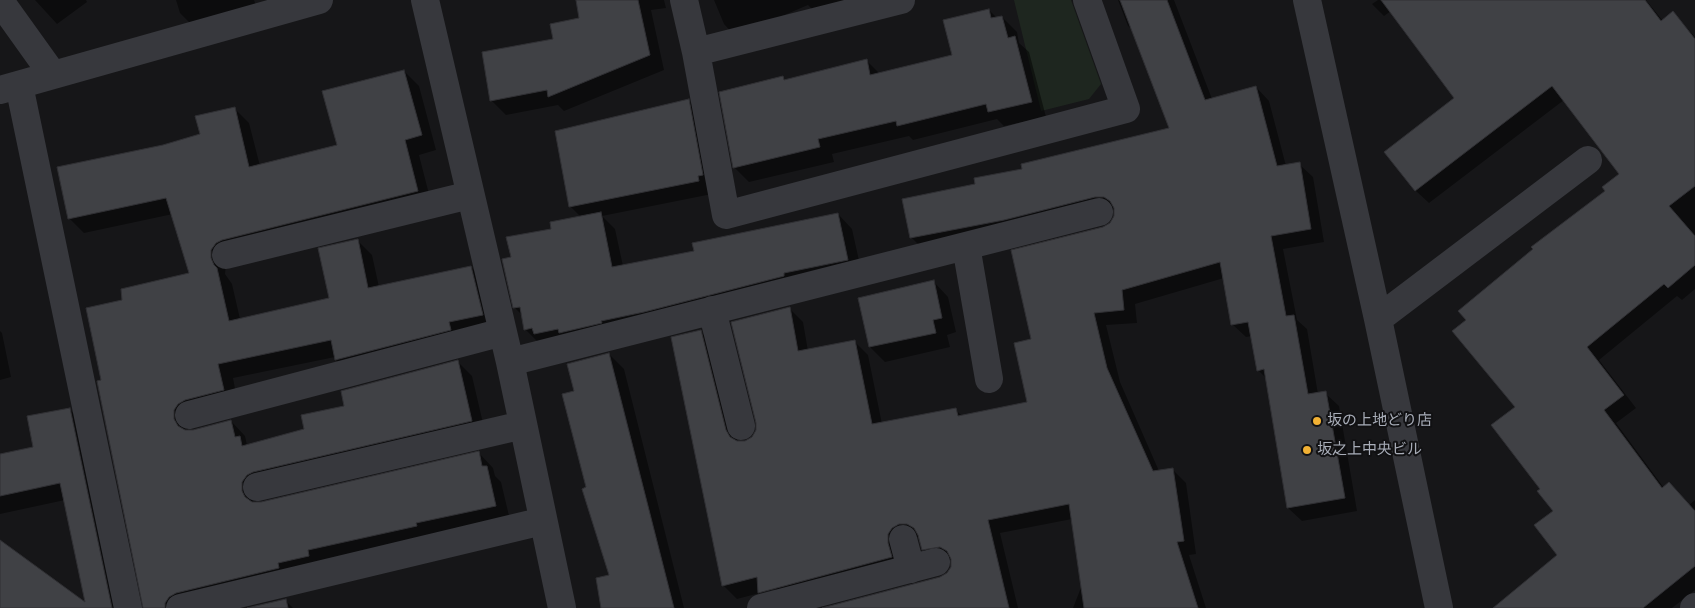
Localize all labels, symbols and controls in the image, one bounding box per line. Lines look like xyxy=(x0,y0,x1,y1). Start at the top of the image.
place label: 坂の上地どり店 xyxy=(1327,412,1432,430)
marker: 坂の上地どり店 xyxy=(1311,415,1323,427)
place label: 坂之上中央ビル xyxy=(1317,441,1422,459)
marker: 坂之上中央ビル xyxy=(1301,444,1313,456)

